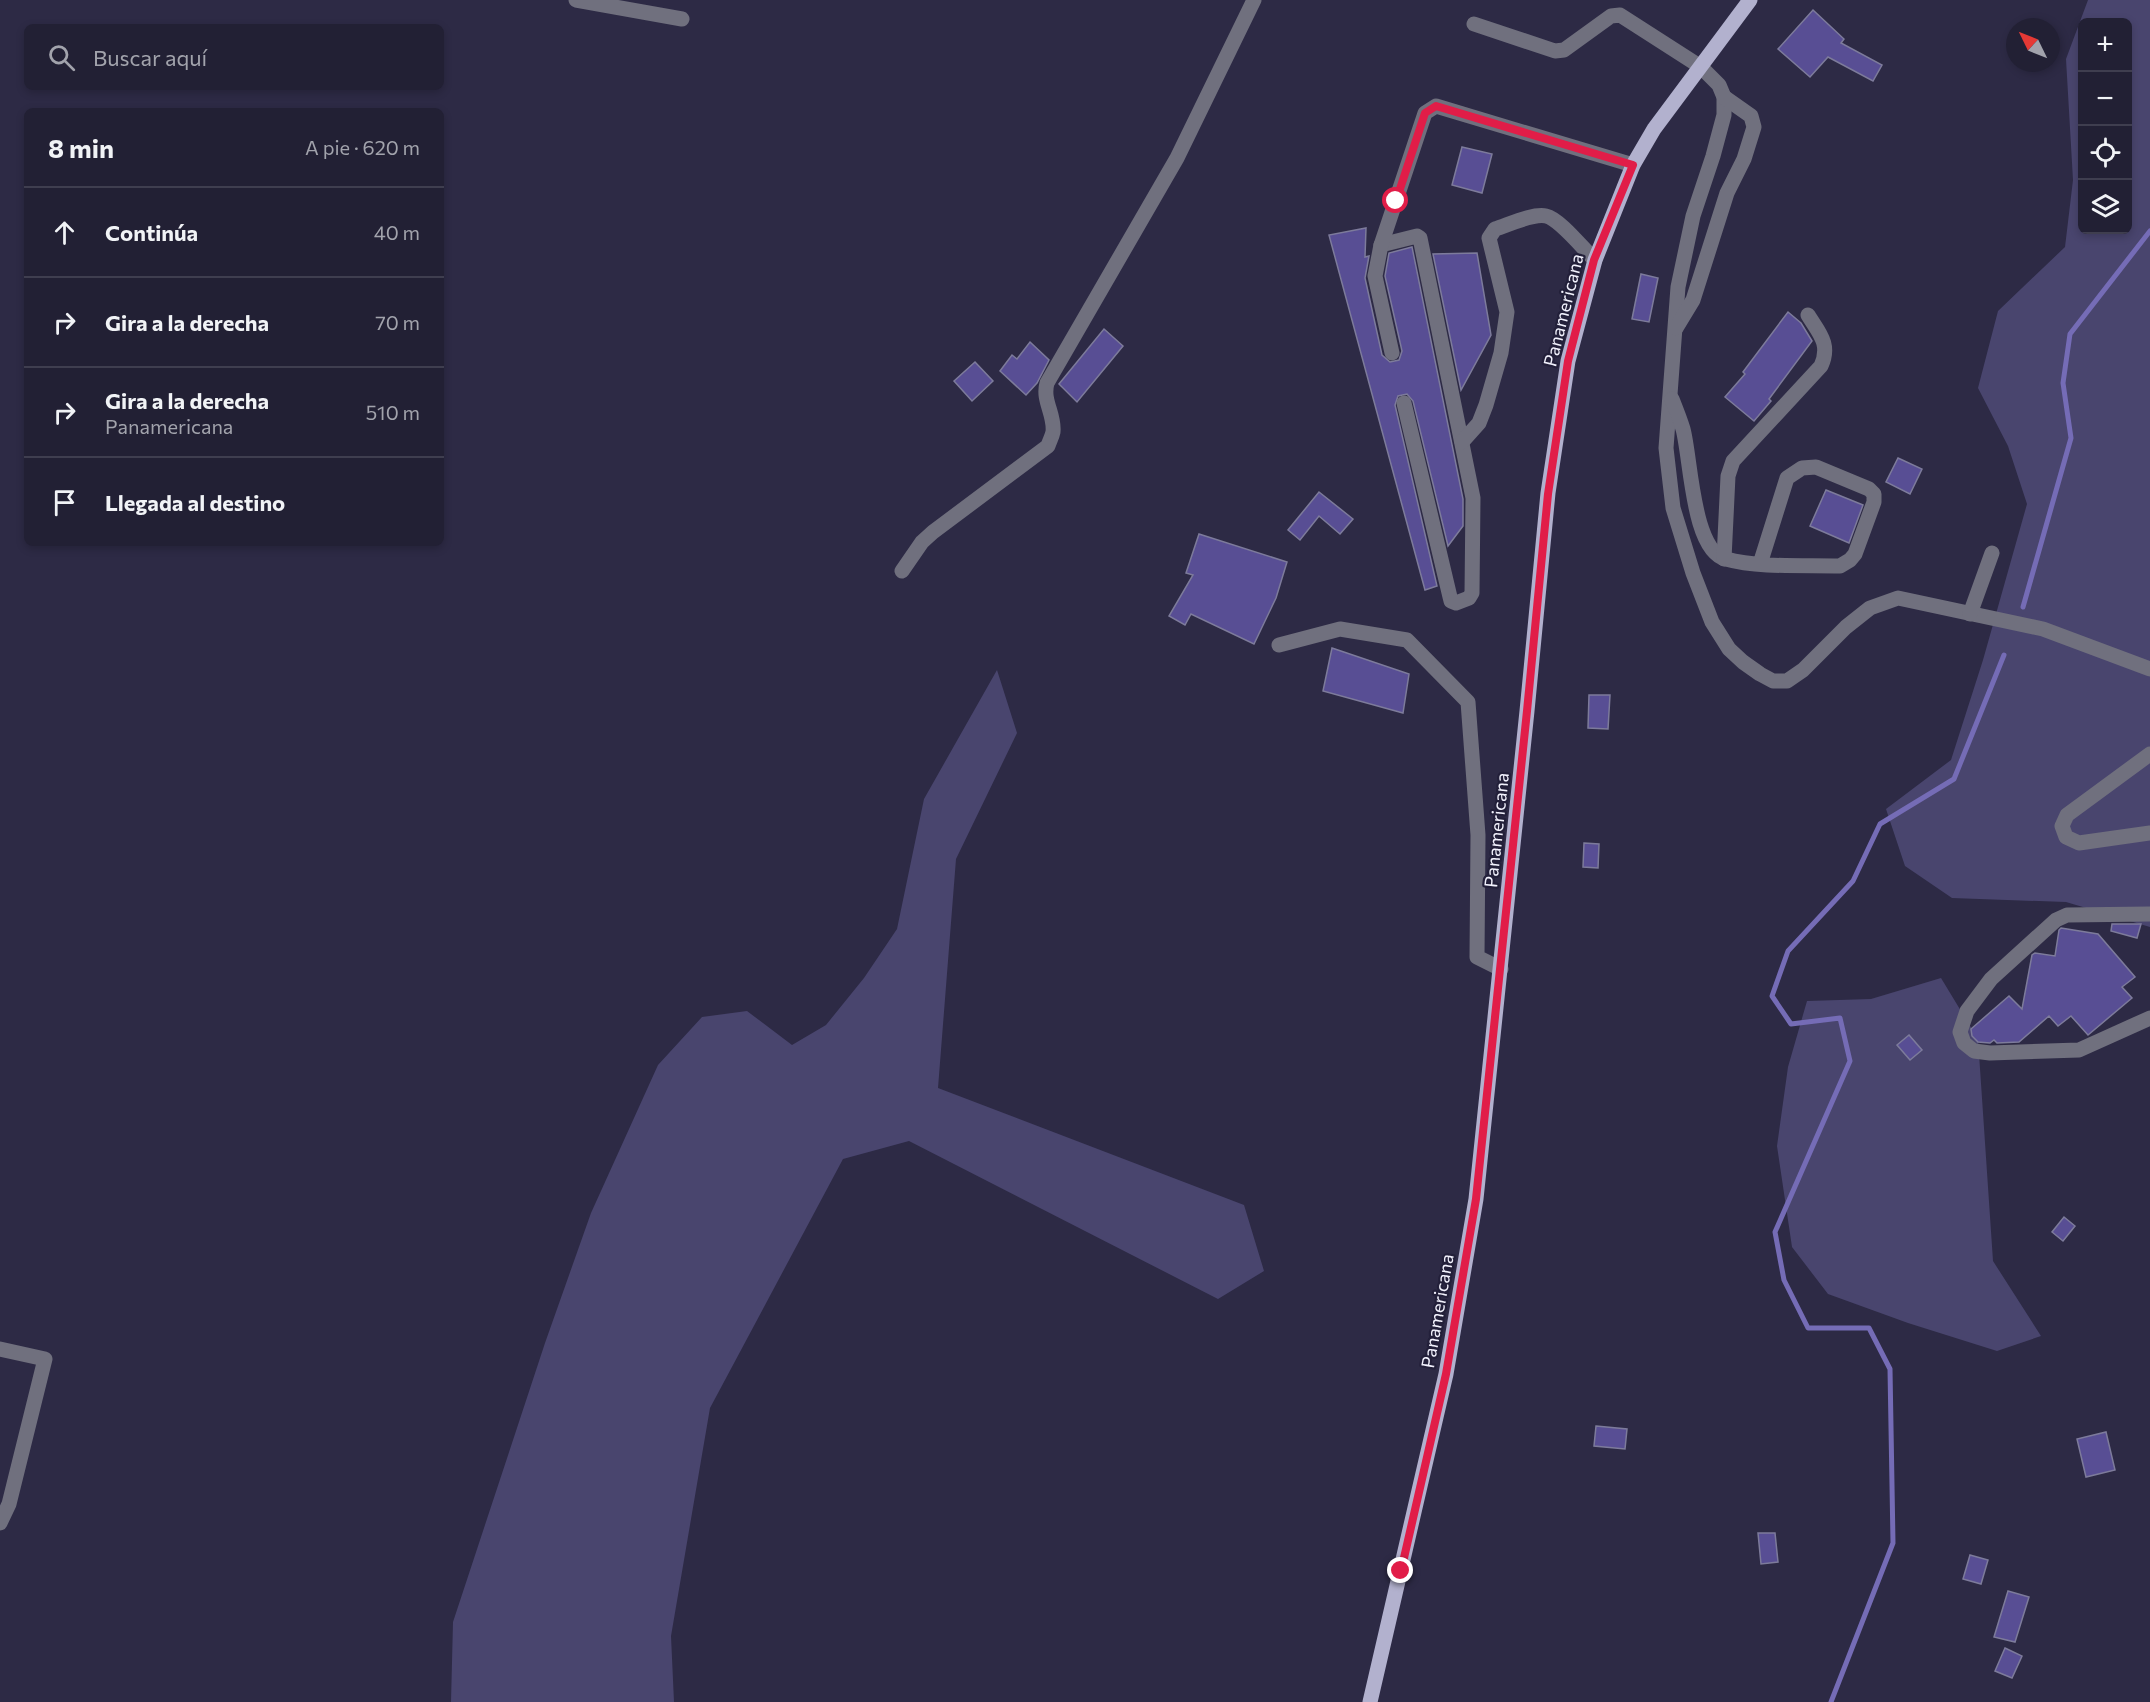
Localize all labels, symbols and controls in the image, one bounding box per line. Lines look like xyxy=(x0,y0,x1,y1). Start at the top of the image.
north arrow xyxy=(2006,18,2060,72)
map controls xyxy=(2078,18,2132,234)
button: + xyxy=(2078,18,2132,72)
search box xyxy=(24,24,444,90)
icon: search xyxy=(45,41,78,74)
text: Buscar aquí xyxy=(93,44,207,71)
button: − xyxy=(2078,72,2132,126)
button: locate xyxy=(2078,126,2132,180)
text: 8 min xyxy=(48,132,114,163)
text: A pie · 620 m xyxy=(305,135,420,159)
button: layers xyxy=(2078,180,2132,234)
route start xyxy=(1382,187,1408,213)
icon: ahead xyxy=(48,216,81,249)
text: Continúa xyxy=(105,219,198,246)
text: 40 m xyxy=(374,220,420,244)
street label: Panamericana xyxy=(1538,251,1588,369)
icon: right xyxy=(48,306,81,339)
text: Gira a la derecha xyxy=(105,309,269,336)
text: 70 m xyxy=(375,310,420,334)
text: Gira a la derecha xyxy=(105,387,269,414)
icon: right xyxy=(48,396,81,429)
text: 510 m xyxy=(366,400,420,424)
text: Panamericana xyxy=(105,414,233,438)
icon: arrive xyxy=(48,486,81,519)
text: Llegada al destino xyxy=(105,489,285,516)
street label: Panamericana xyxy=(1479,771,1513,889)
street label: Panamericana xyxy=(1416,1252,1458,1370)
route end xyxy=(1387,1557,1413,1583)

